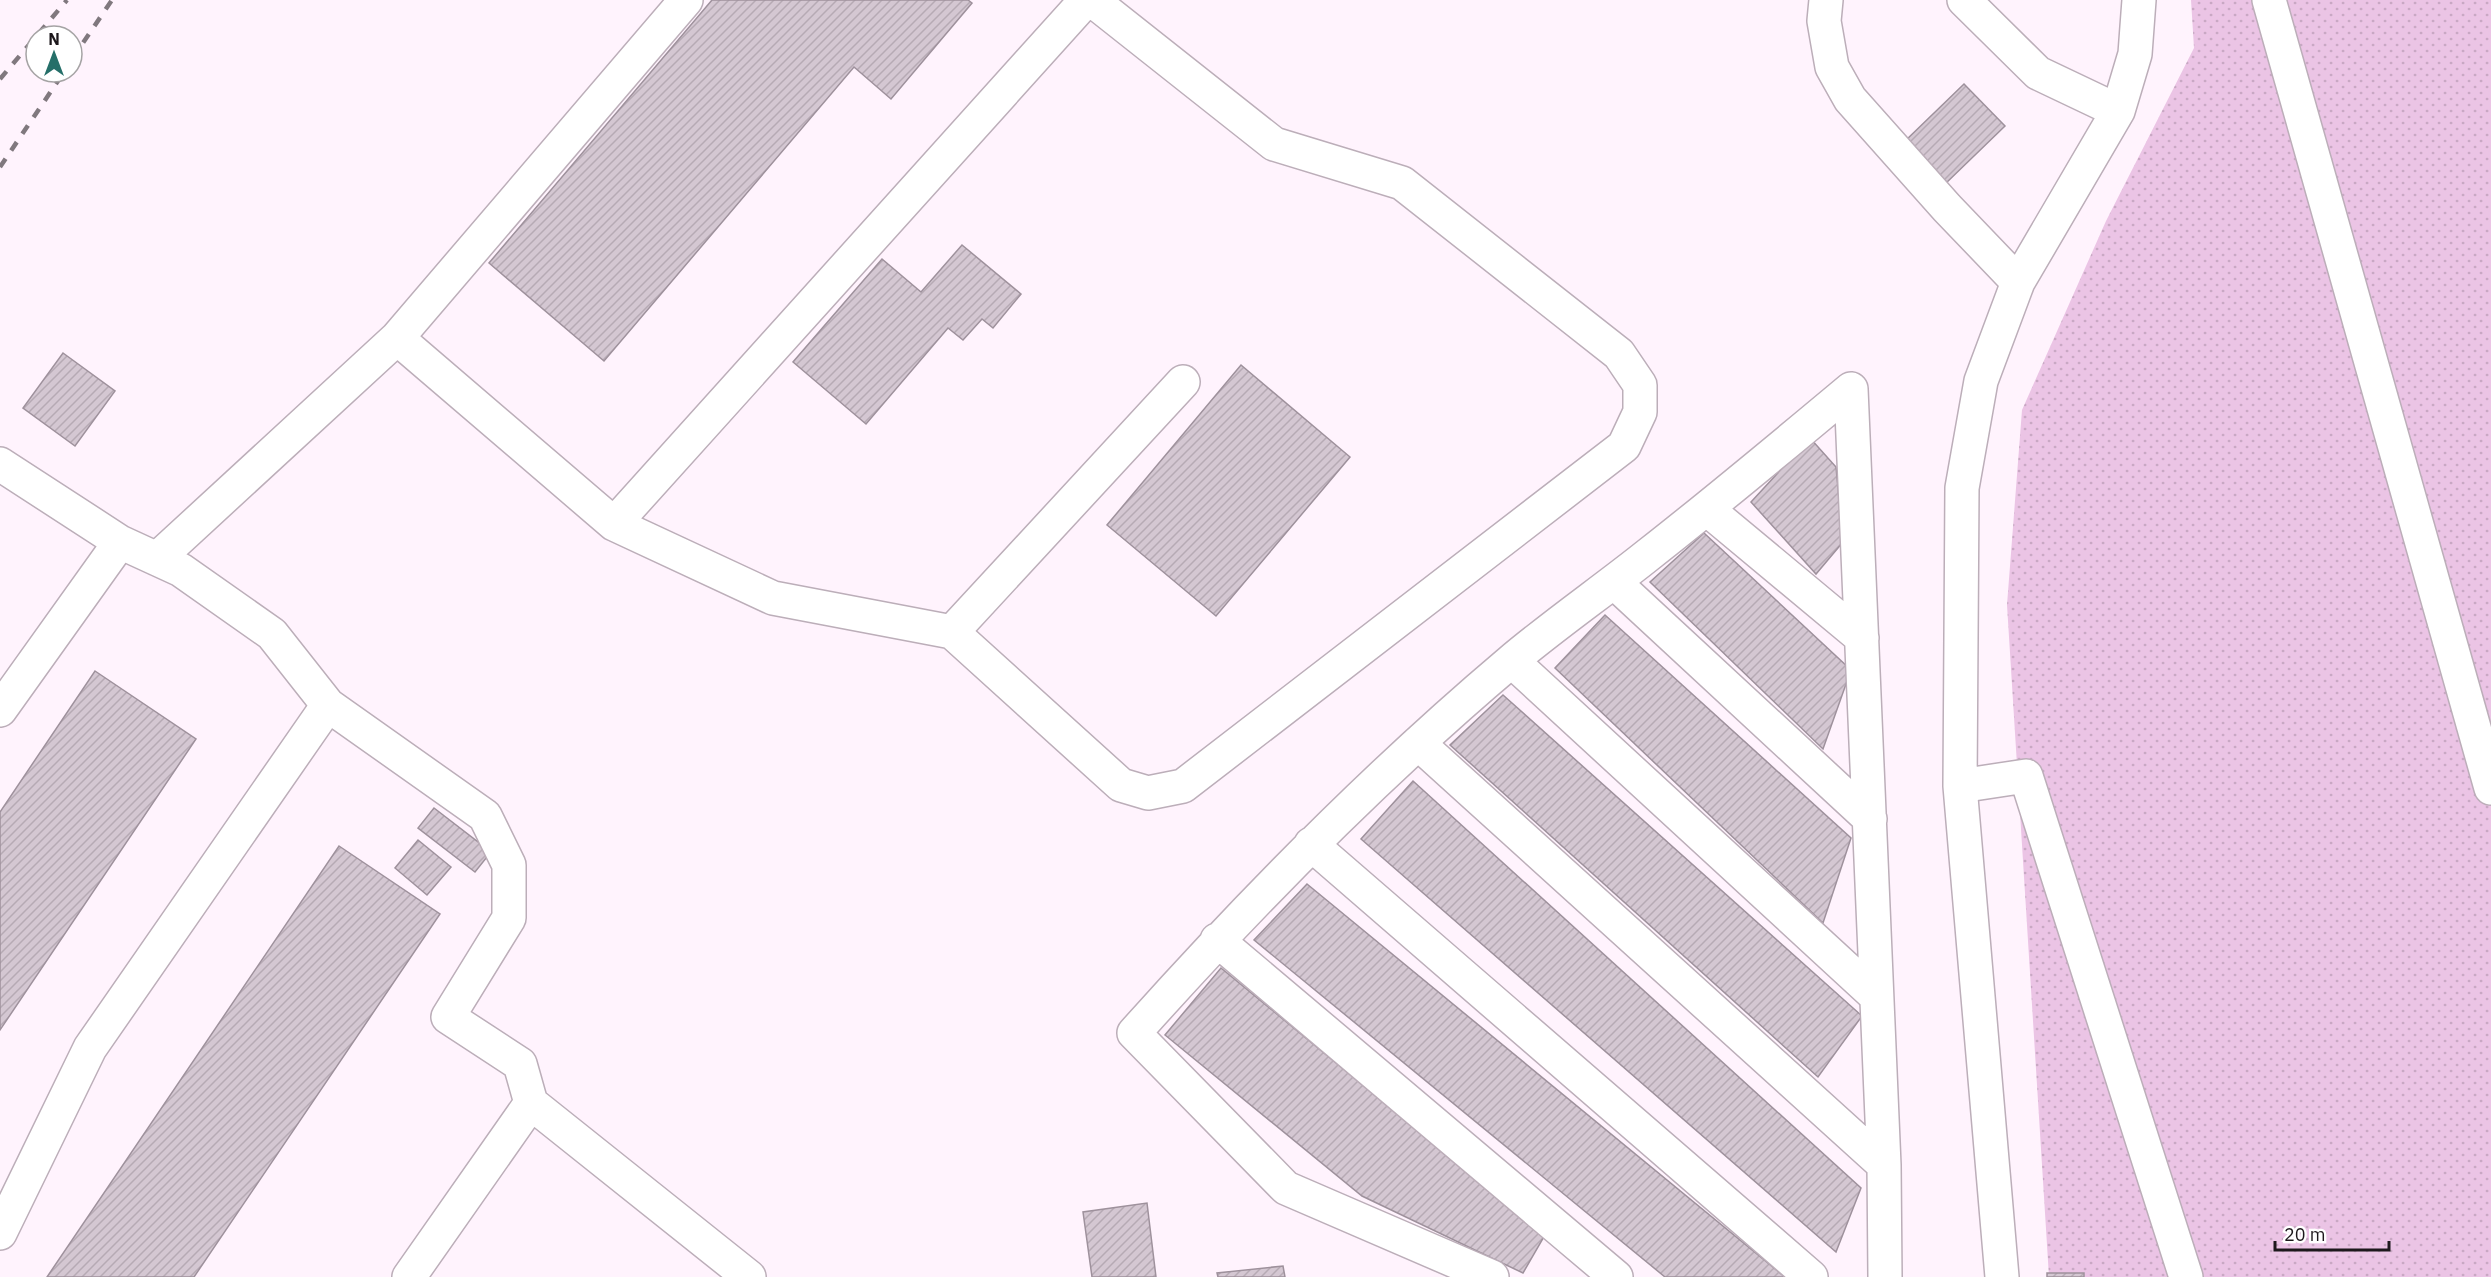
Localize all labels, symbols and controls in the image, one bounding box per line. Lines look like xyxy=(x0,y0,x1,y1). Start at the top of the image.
north arrow xyxy=(24,24,84,84)
text: N xyxy=(48,29,60,49)
scale bar xyxy=(2275,1214,2389,1252)
text: 20 m xyxy=(2284,1223,2326,1246)

